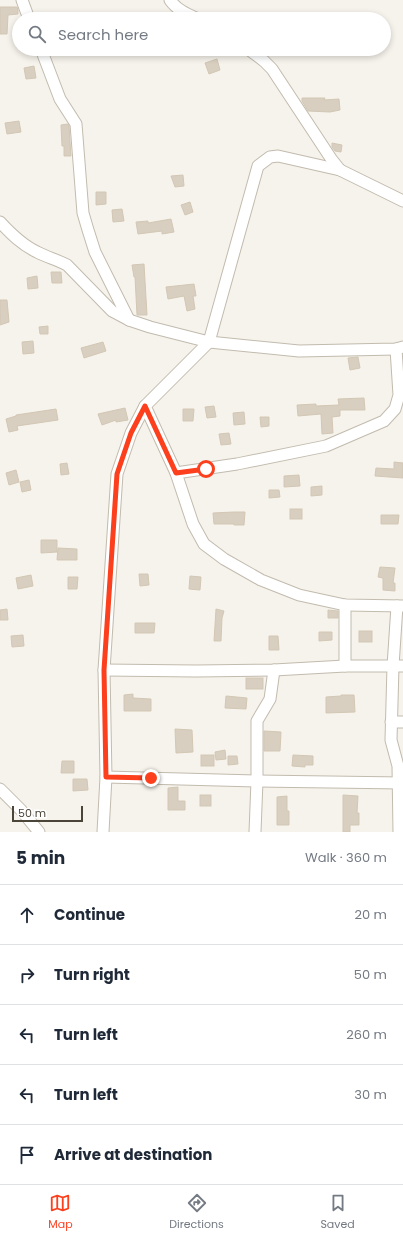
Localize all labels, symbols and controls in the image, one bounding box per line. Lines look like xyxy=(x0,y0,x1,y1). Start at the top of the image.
search box xyxy=(12,12,391,56)
icon: search xyxy=(26,23,48,45)
text: Search here xyxy=(58,24,148,45)
route start xyxy=(197,460,215,478)
route end xyxy=(142,769,160,787)
scale bar xyxy=(12,804,83,823)
text: 50 m xyxy=(18,805,46,821)
text: 5 min xyxy=(16,846,65,870)
text: Walk · 360 m xyxy=(305,848,387,867)
icon: ahead xyxy=(16,904,38,926)
text: Continue xyxy=(54,904,125,925)
text: 20 m xyxy=(354,905,387,924)
icon: right xyxy=(16,964,38,986)
text: Turn right xyxy=(54,964,130,985)
text: 50 m xyxy=(354,965,387,984)
icon: left xyxy=(16,1024,38,1046)
text: Turn left xyxy=(54,1024,118,1045)
text: 260 m xyxy=(346,1025,387,1044)
icon: left xyxy=(16,1084,38,1106)
text: Turn left xyxy=(54,1084,118,1105)
text: 30 m xyxy=(354,1085,387,1104)
icon: arrive xyxy=(16,1144,38,1166)
text: Arrive at destination xyxy=(54,1144,212,1165)
tab: Map xyxy=(48,1192,73,1233)
tab: Directions xyxy=(169,1192,224,1233)
tab: Saved xyxy=(320,1192,355,1233)

